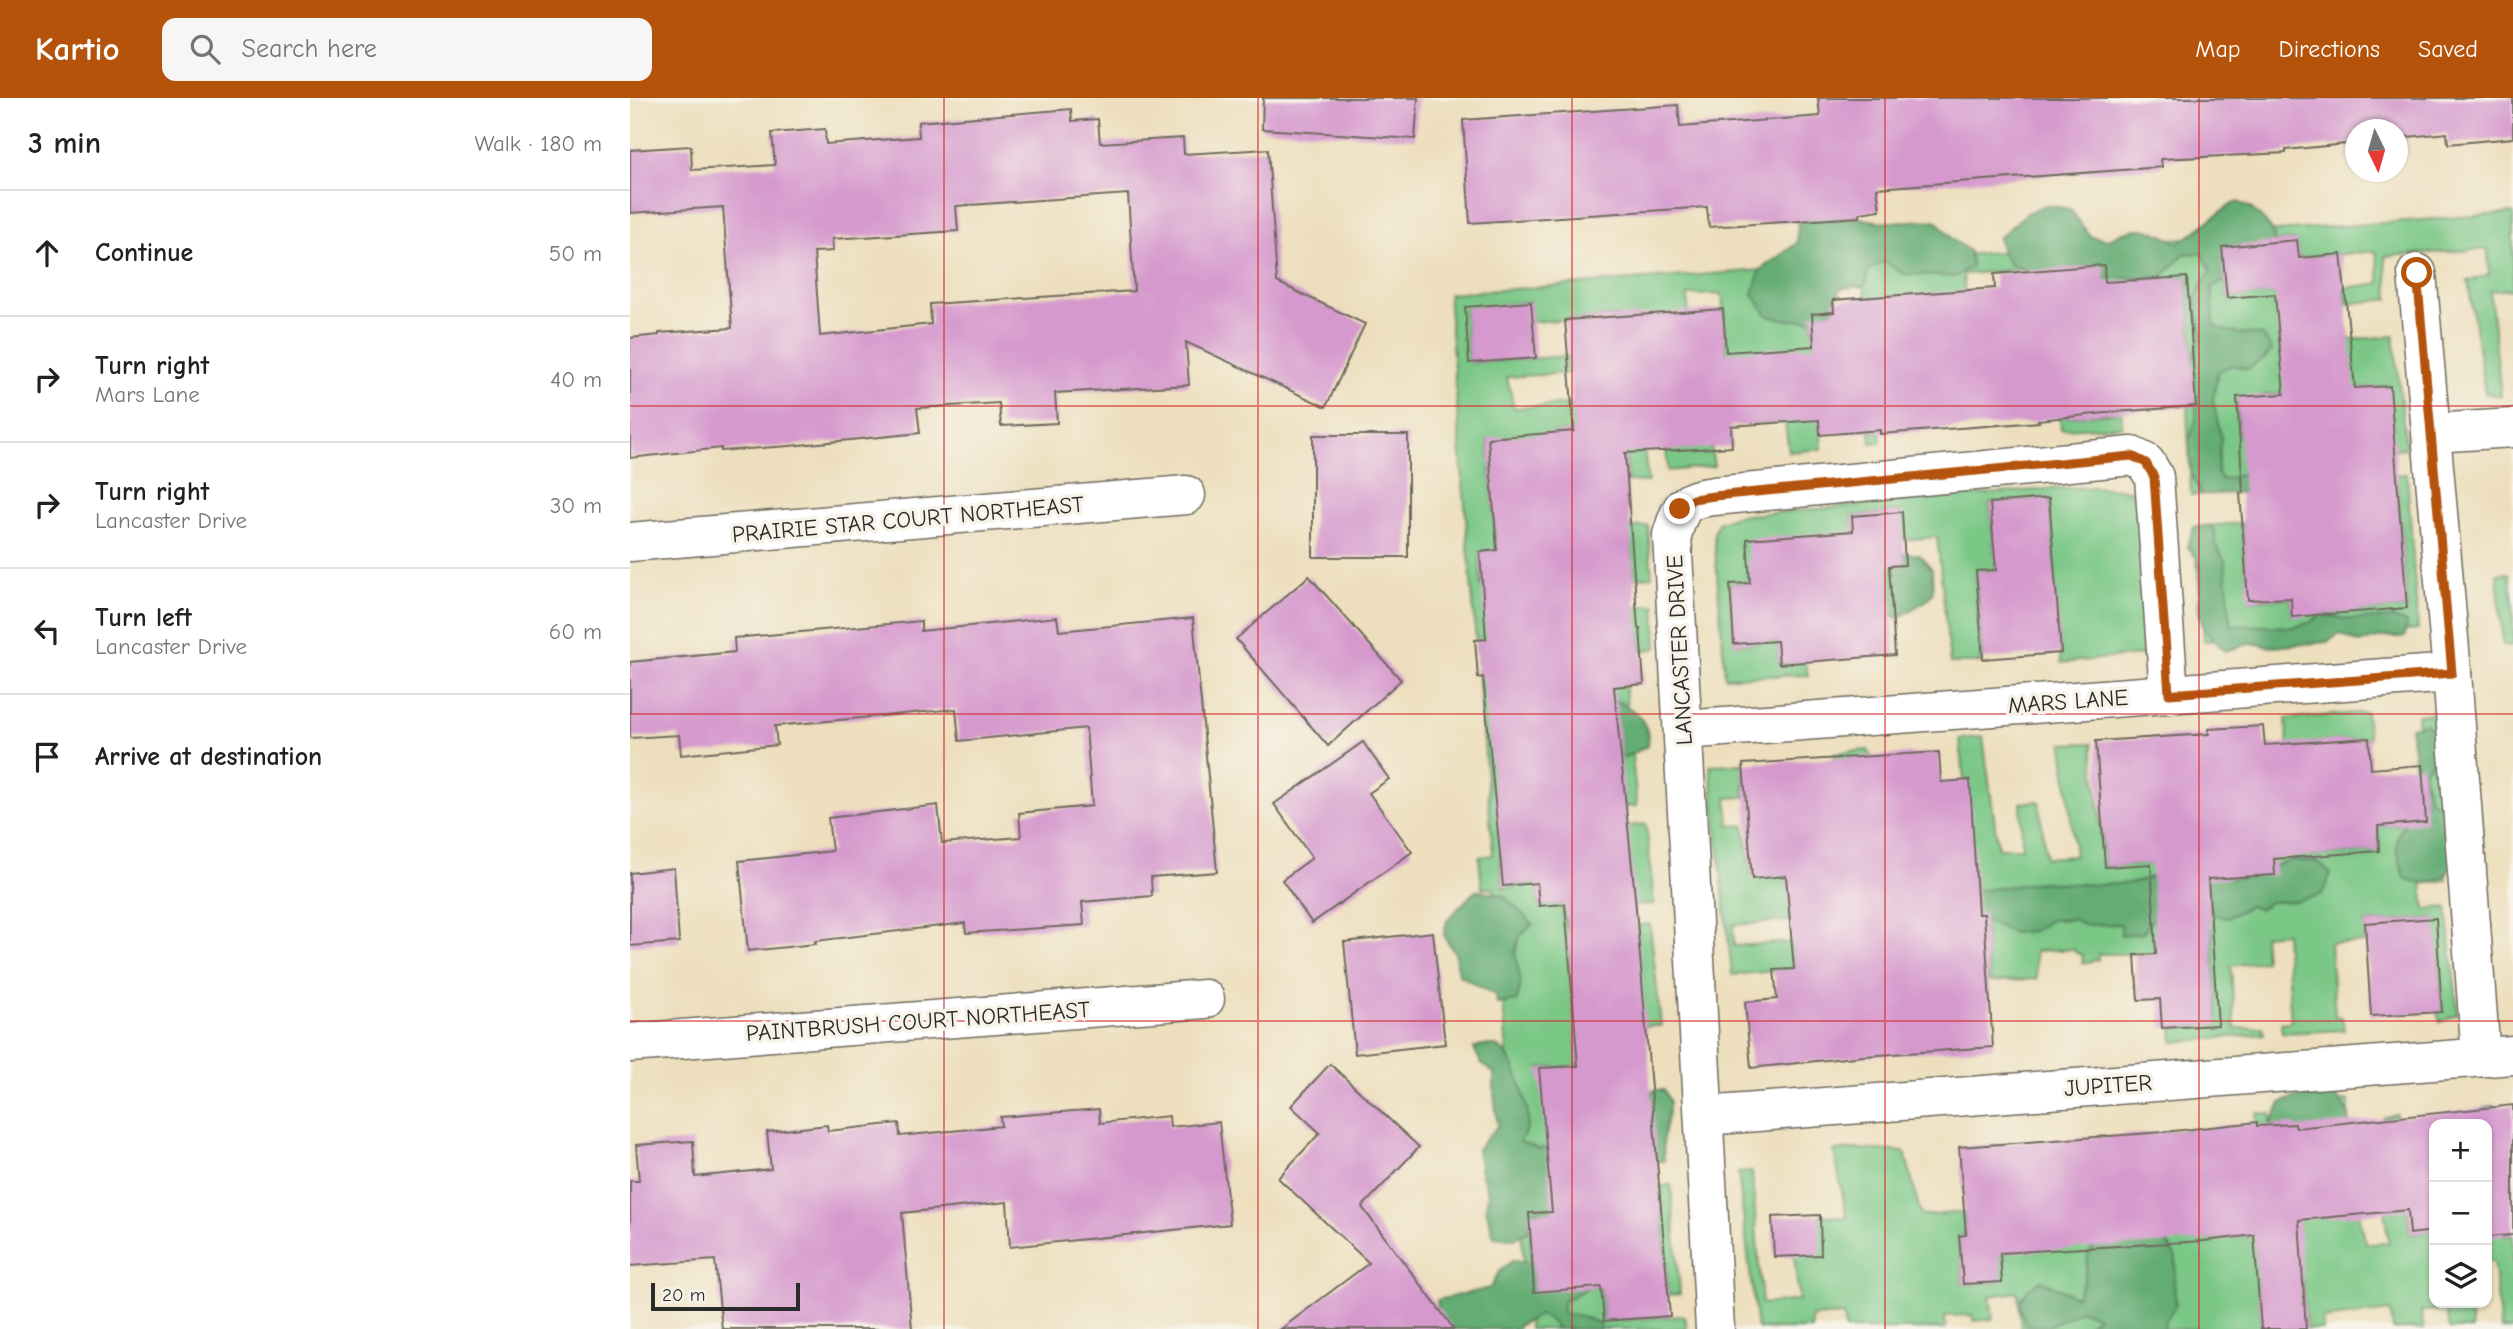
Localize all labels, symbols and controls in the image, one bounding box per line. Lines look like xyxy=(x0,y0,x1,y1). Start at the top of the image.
search box xyxy=(162,18,652,81)
text: Kartio xyxy=(35,30,120,68)
icon: search xyxy=(186,30,224,68)
text: Search here xyxy=(242,34,377,64)
text: Map xyxy=(2195,35,2241,63)
text: Directions xyxy=(2279,35,2380,63)
text: Saved xyxy=(2418,35,2478,63)
north arrow xyxy=(2345,119,2408,182)
text: 3 min xyxy=(28,126,101,161)
text: Walk · 180 m xyxy=(475,130,602,157)
icon: ahead xyxy=(28,234,66,272)
text: Continue xyxy=(95,238,193,268)
text: 50 m xyxy=(549,240,602,267)
route start xyxy=(2401,257,2432,288)
text: Turn right xyxy=(95,351,209,381)
icon: right xyxy=(28,360,66,398)
text: 40 m xyxy=(550,366,602,393)
text: Mars Lane xyxy=(95,381,200,408)
text: Turn right xyxy=(95,477,209,507)
icon: right xyxy=(28,486,66,524)
street label: PRAIRIE STAR COURT NORTHEAST xyxy=(731,491,1085,548)
text: 30 m xyxy=(550,492,602,519)
route end xyxy=(1664,493,1695,524)
text: Lancaster Drive xyxy=(95,507,247,534)
street label: LANCASTER DRIVE xyxy=(1661,554,1698,746)
text: Turn left xyxy=(95,603,192,633)
icon: left xyxy=(28,612,66,650)
text: 60 m xyxy=(549,618,602,645)
text: Lancaster Drive xyxy=(95,633,247,660)
street label: MARS LANE xyxy=(2007,684,2129,719)
icon: arrive xyxy=(28,738,66,776)
text: Arrive at destination xyxy=(95,742,322,772)
street label: PAINTBRUSH COURT NORTHEAST xyxy=(745,996,1091,1047)
street label: JUPITER xyxy=(2063,1069,2153,1102)
map controls xyxy=(2429,1119,2492,1308)
button: + xyxy=(2429,1119,2492,1182)
button: − xyxy=(2429,1182,2492,1245)
button: layers xyxy=(2429,1245,2492,1308)
scale bar xyxy=(651,1280,800,1312)
text: 20 m xyxy=(662,1284,706,1306)

